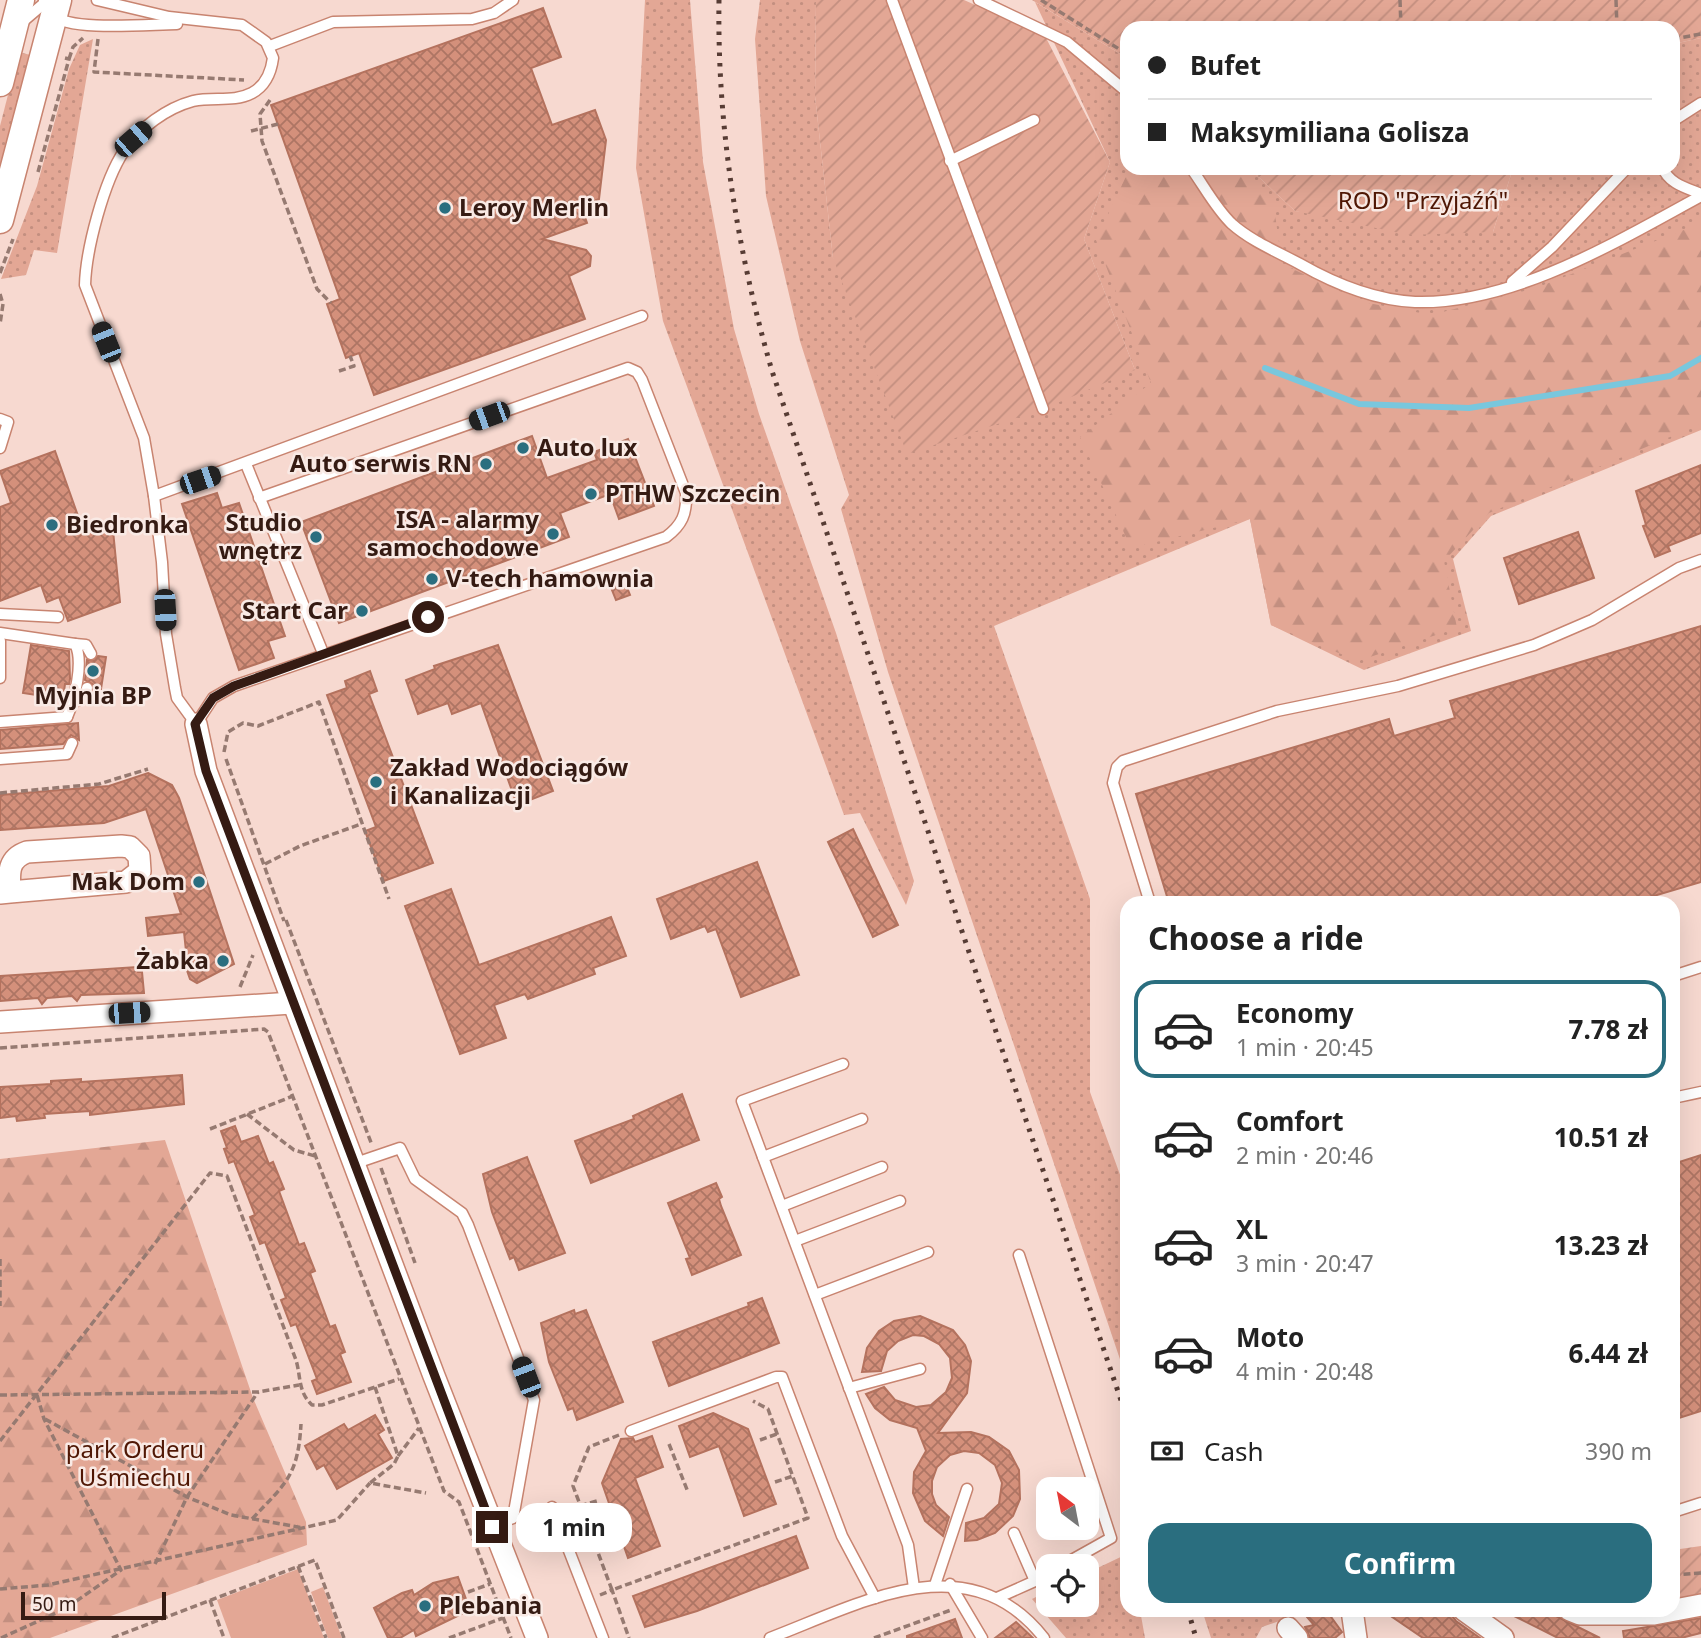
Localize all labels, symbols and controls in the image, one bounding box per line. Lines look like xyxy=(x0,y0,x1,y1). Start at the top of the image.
text: Bufet xyxy=(1190,47,1261,83)
text: Maksymiliana Golisza xyxy=(1190,114,1470,150)
car xyxy=(111,117,156,161)
park label: ROD "Przyjaźń" xyxy=(1338,183,1508,216)
place label: Leroy Merlin xyxy=(459,190,609,223)
marker: Leroy Merlin xyxy=(437,200,453,216)
car xyxy=(89,319,124,365)
car xyxy=(466,399,513,433)
place label: Auto lux xyxy=(537,430,638,463)
marker: Auto lux xyxy=(515,440,531,456)
place label: Auto serwis RN xyxy=(290,446,472,479)
marker: Auto serwis RN xyxy=(478,456,494,472)
car xyxy=(177,463,224,497)
place label: PTHW Szczecin xyxy=(605,476,780,509)
marker: PTHW Szczecin xyxy=(583,486,599,502)
place label: ISA - alarmy samochodowe xyxy=(367,502,539,563)
place label: Studio wnętrz xyxy=(219,505,302,566)
place label: Biedronka xyxy=(66,507,189,540)
marker: Biedronka xyxy=(44,517,60,533)
marker: ISA - alarmy samochodowe xyxy=(545,526,561,542)
marker: Studio wnętrz xyxy=(308,529,324,545)
place label: V-tech hamownia xyxy=(446,561,654,594)
marker: V-tech hamownia xyxy=(424,571,440,587)
car xyxy=(154,588,177,632)
place label: Start Car xyxy=(242,593,348,626)
route start xyxy=(412,601,444,633)
marker: Start Car xyxy=(354,603,370,619)
marker: Myjnia BP xyxy=(85,663,101,679)
place label: Myjnia BP xyxy=(34,678,152,711)
place label: Zakład Wodociągów i Kanalizacji xyxy=(390,750,629,811)
marker: Zakład Wodociągów i Kanalizacji xyxy=(368,774,384,790)
place label: Mak Dom xyxy=(71,864,185,897)
marker: Mak Dom xyxy=(191,874,207,890)
text: Choose a ride xyxy=(1148,916,1364,959)
place label: Żabka xyxy=(136,943,209,976)
marker: Żabka xyxy=(215,953,231,969)
text: Economy xyxy=(1236,995,1354,1031)
icon: car xyxy=(1152,998,1215,1061)
car xyxy=(108,1001,151,1025)
text: 7.78 zł xyxy=(1569,1011,1648,1047)
text: 1 min · 20:45 xyxy=(1236,1031,1374,1063)
text: Comfort xyxy=(1236,1103,1344,1139)
icon: car xyxy=(1152,1106,1215,1169)
text: 10.51 zł xyxy=(1554,1119,1648,1155)
text: 2 min · 20:46 xyxy=(1236,1139,1374,1171)
text: XL xyxy=(1236,1211,1268,1247)
icon: car xyxy=(1152,1214,1215,1277)
text: 13.23 zł xyxy=(1554,1227,1648,1263)
text: 3 min · 20:47 xyxy=(1236,1247,1374,1279)
text: Moto xyxy=(1236,1319,1304,1355)
icon: car xyxy=(1152,1322,1215,1385)
text: 6.44 zł xyxy=(1569,1335,1648,1371)
car xyxy=(509,1354,544,1400)
text: 4 min · 20:48 xyxy=(1236,1355,1374,1387)
park label: park Orderu Uśmiechu xyxy=(66,1432,204,1493)
icon: cash xyxy=(1148,1432,1186,1470)
text: Cash xyxy=(1204,1433,1264,1469)
text: 390 m xyxy=(1585,1435,1652,1467)
north arrow xyxy=(1036,1477,1099,1540)
map controls xyxy=(1036,1477,1099,1617)
callout: 1 min xyxy=(516,1502,632,1552)
route end xyxy=(476,1511,508,1543)
text: 1 min xyxy=(542,1511,606,1543)
button: Confirm xyxy=(1148,1523,1652,1603)
button: locate xyxy=(1036,1554,1099,1617)
place label: Plebania xyxy=(439,1588,542,1621)
scale bar xyxy=(21,1589,166,1621)
text: 50 m xyxy=(32,1591,76,1617)
marker: Plebania xyxy=(417,1598,433,1614)

